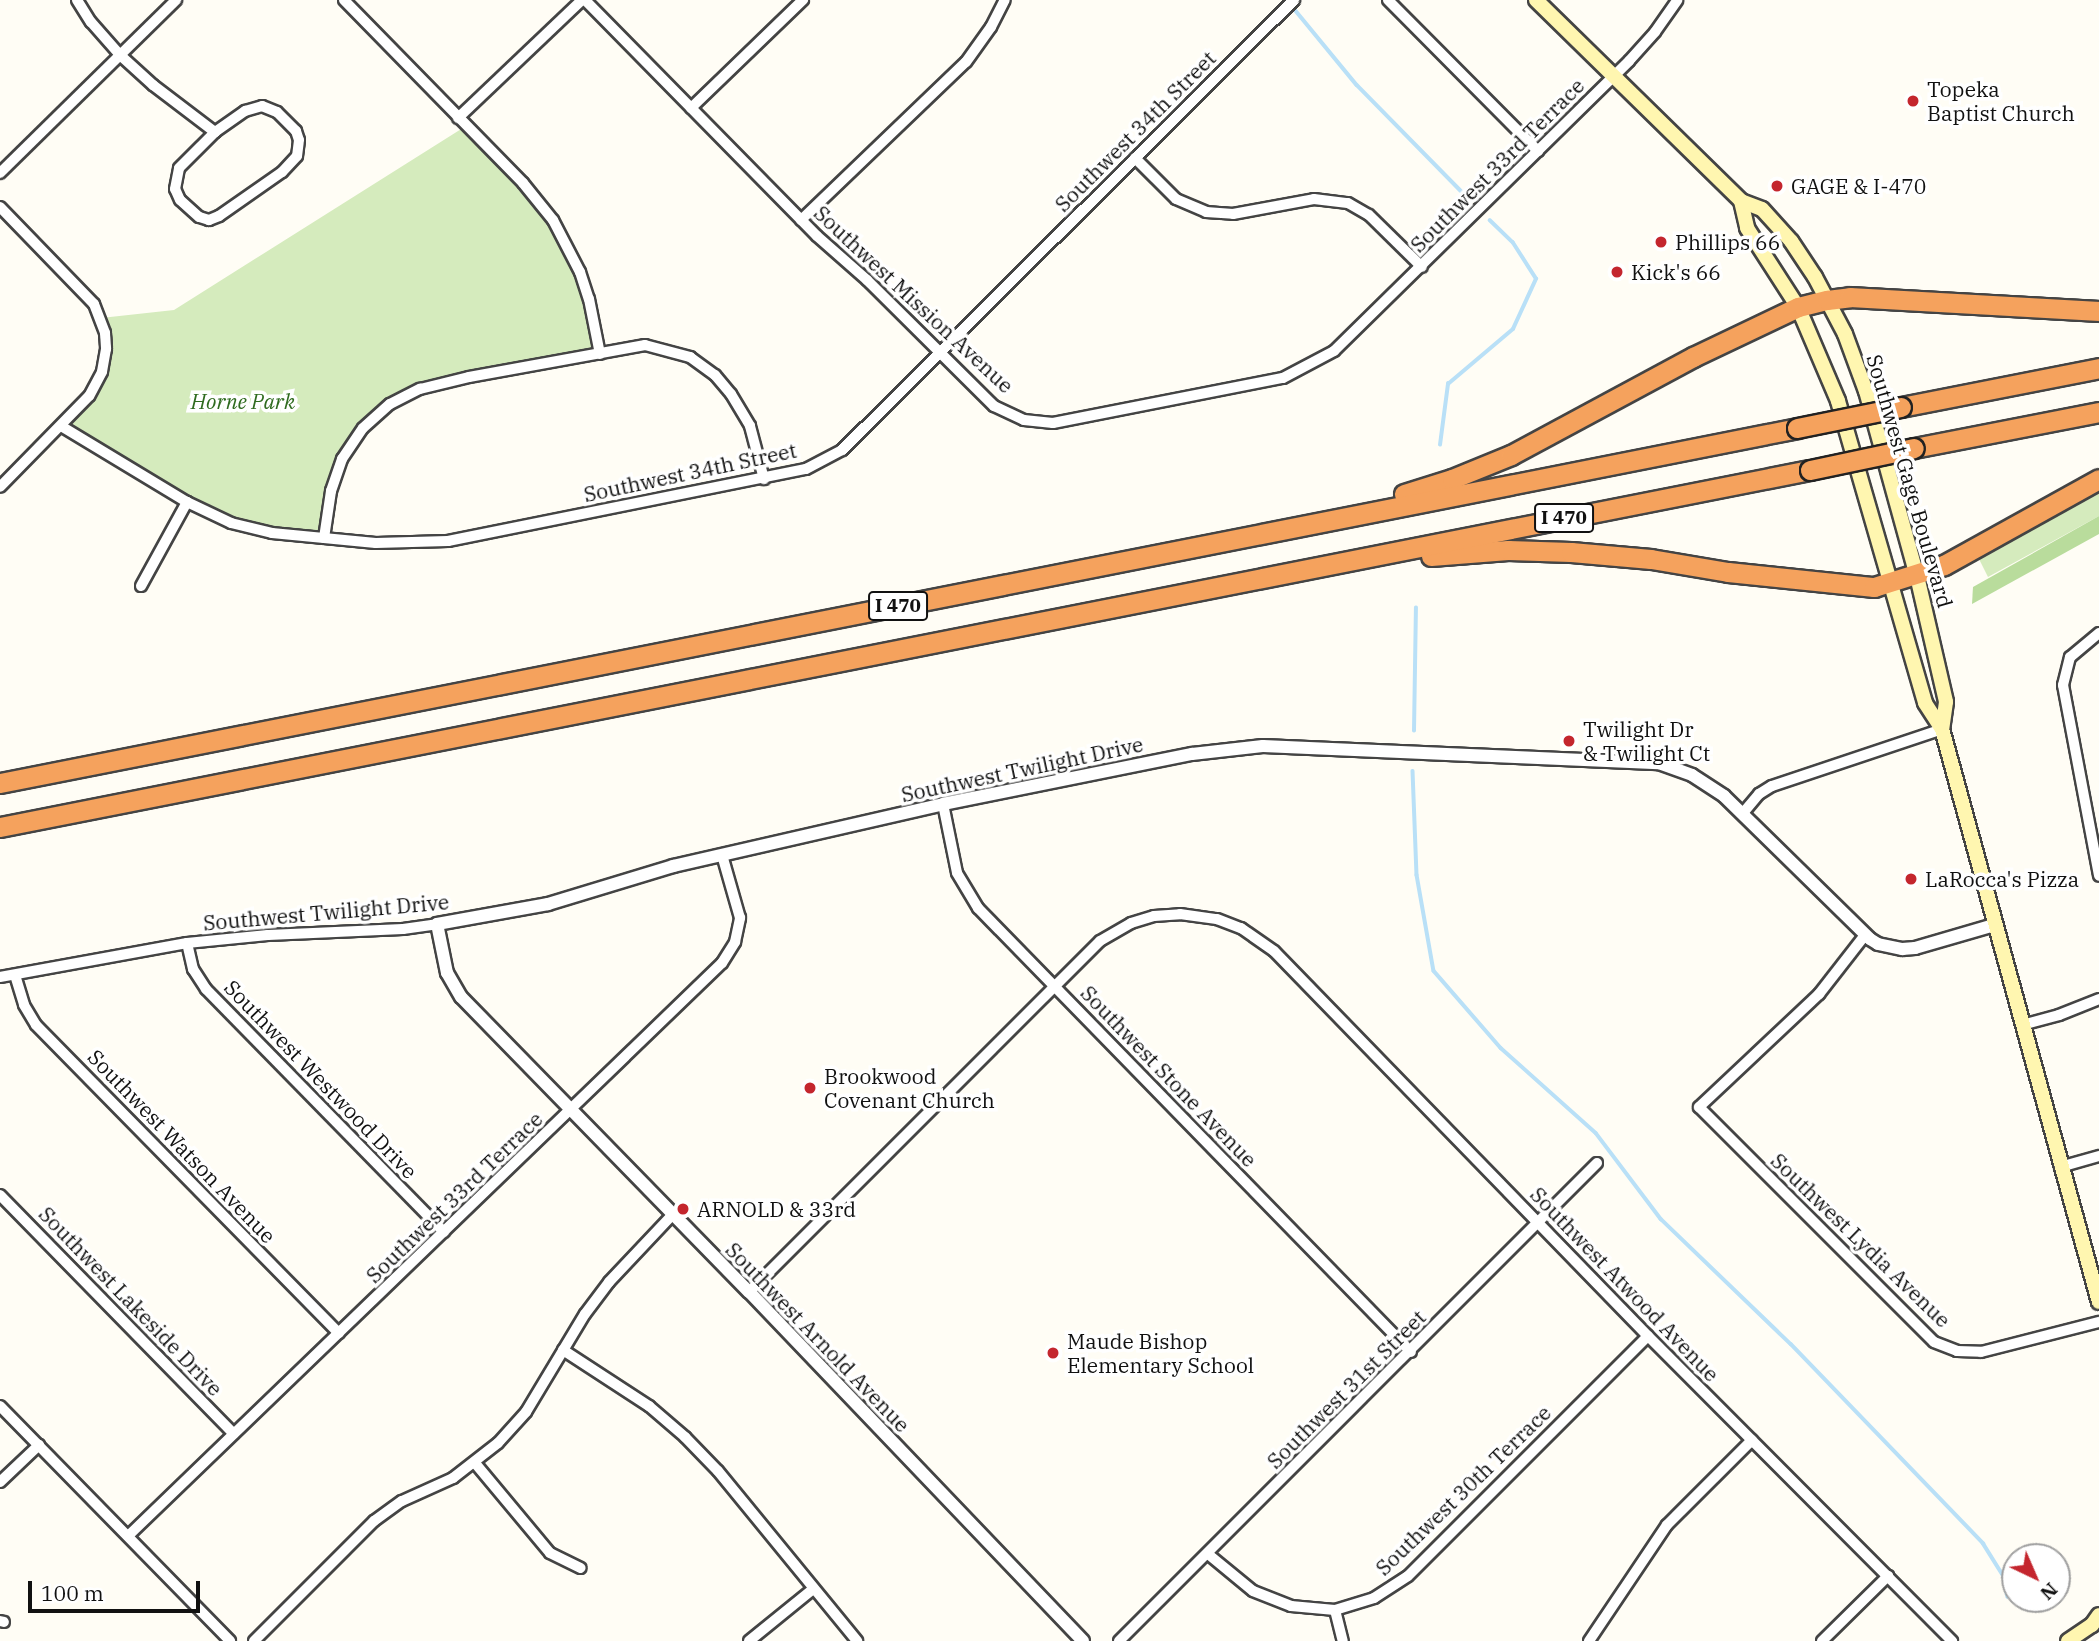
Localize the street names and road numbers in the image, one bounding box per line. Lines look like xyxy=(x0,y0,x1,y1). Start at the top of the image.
street label: Southwest 34th Street xyxy=(1049,45,1221,217)
street label: Southwest 33rd Terrace xyxy=(1405,73,1589,257)
street label: Southwest Mission Avenue xyxy=(809,200,1019,398)
street label: Southwest Gage Boulevard xyxy=(1862,351,1958,611)
street label: Southwest 34th Street xyxy=(581,437,799,507)
road number: I 470 xyxy=(1532,503,1596,534)
road number: I 470 xyxy=(866,590,930,622)
street label: Southwest Twilight Drive xyxy=(899,731,1145,807)
street label: Southwest Twilight Drive xyxy=(202,889,450,935)
street label: Southwest Westwood Drive xyxy=(219,974,423,1184)
street label: Southwest Stone Avenue xyxy=(1076,980,1262,1172)
street label: Southwest Watson Avenue xyxy=(83,1044,281,1248)
street label: Southwest 33rd Terrace xyxy=(361,1106,547,1288)
street label: Southwest Lydia Avenue xyxy=(1766,1148,1956,1332)
street label: Southwest Atwood Avenue xyxy=(1525,1182,1725,1386)
street label: Southwest Lakeside Drive xyxy=(34,1201,228,1401)
street label: Southwest Arnold Avenue xyxy=(721,1237,915,1437)
street label: Southwest 31st Street xyxy=(1261,1304,1431,1474)
street label: Southwest 30th Terrace xyxy=(1370,1400,1556,1580)

